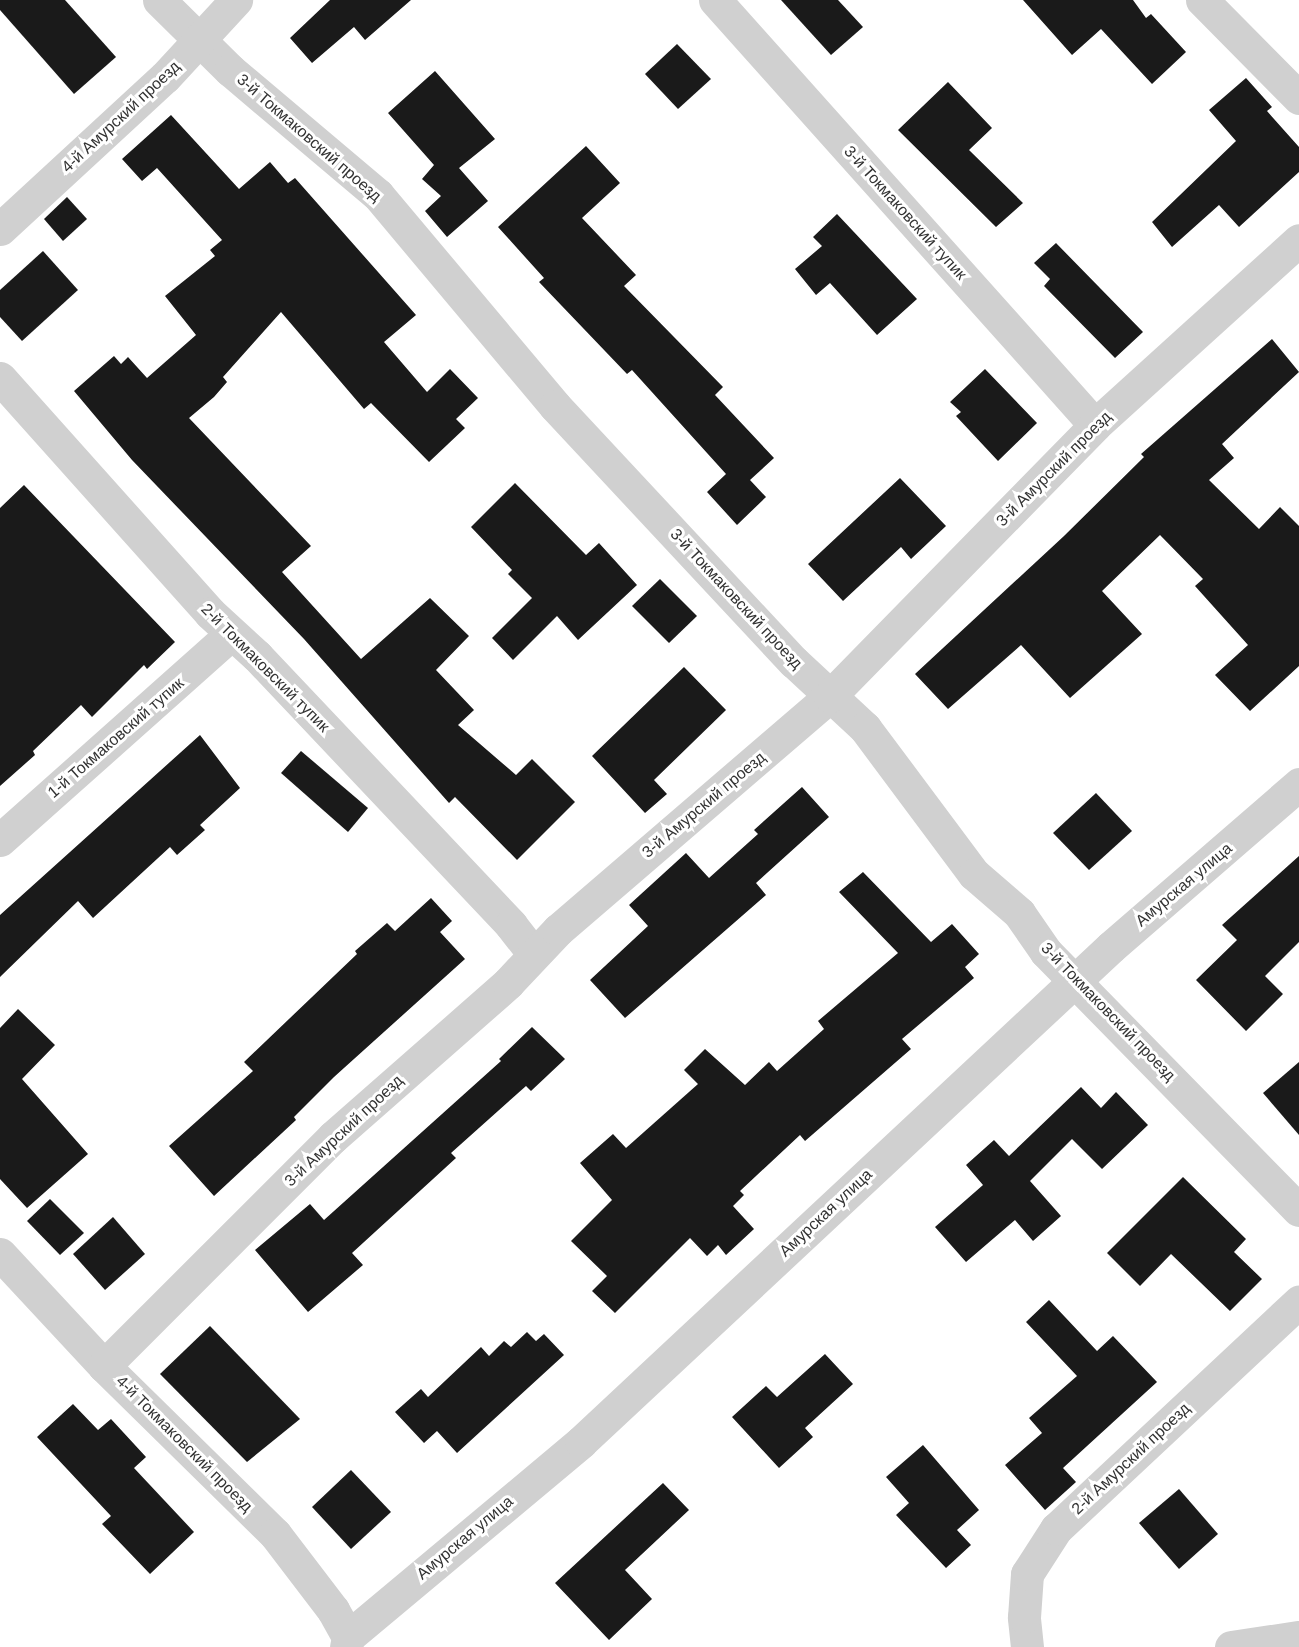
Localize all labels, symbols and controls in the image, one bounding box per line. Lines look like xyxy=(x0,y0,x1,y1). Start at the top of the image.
street label: 4-й Амурский проезд xyxy=(58,57,184,177)
street label: 3-й Токмаковский проезд xyxy=(233,70,385,206)
street label: 3-й Токмаковский тупик xyxy=(840,142,970,284)
street label: 3-й Амурский проезд xyxy=(992,407,1116,531)
street label: 3-й Токмаковский проезд xyxy=(666,525,806,673)
street label: 2-й Токмаковский тупик xyxy=(197,600,333,736)
street label: 1-й Токмаковский тупик xyxy=(44,674,188,802)
street label: 3-й Амурский проезд xyxy=(639,748,769,862)
street label: Амурская улица xyxy=(1132,839,1236,931)
street label: 3-й Токмаковский проезд xyxy=(1037,939,1179,1085)
street label: 3-й Амурский проезд xyxy=(281,1071,407,1191)
street label: Амурская улица xyxy=(776,1165,876,1261)
street label: 4-й Токмаковский проезд xyxy=(112,1372,256,1516)
street label: 2-й Амурский проезд xyxy=(1068,1399,1194,1519)
street label: Амурская улица xyxy=(413,1492,517,1584)

